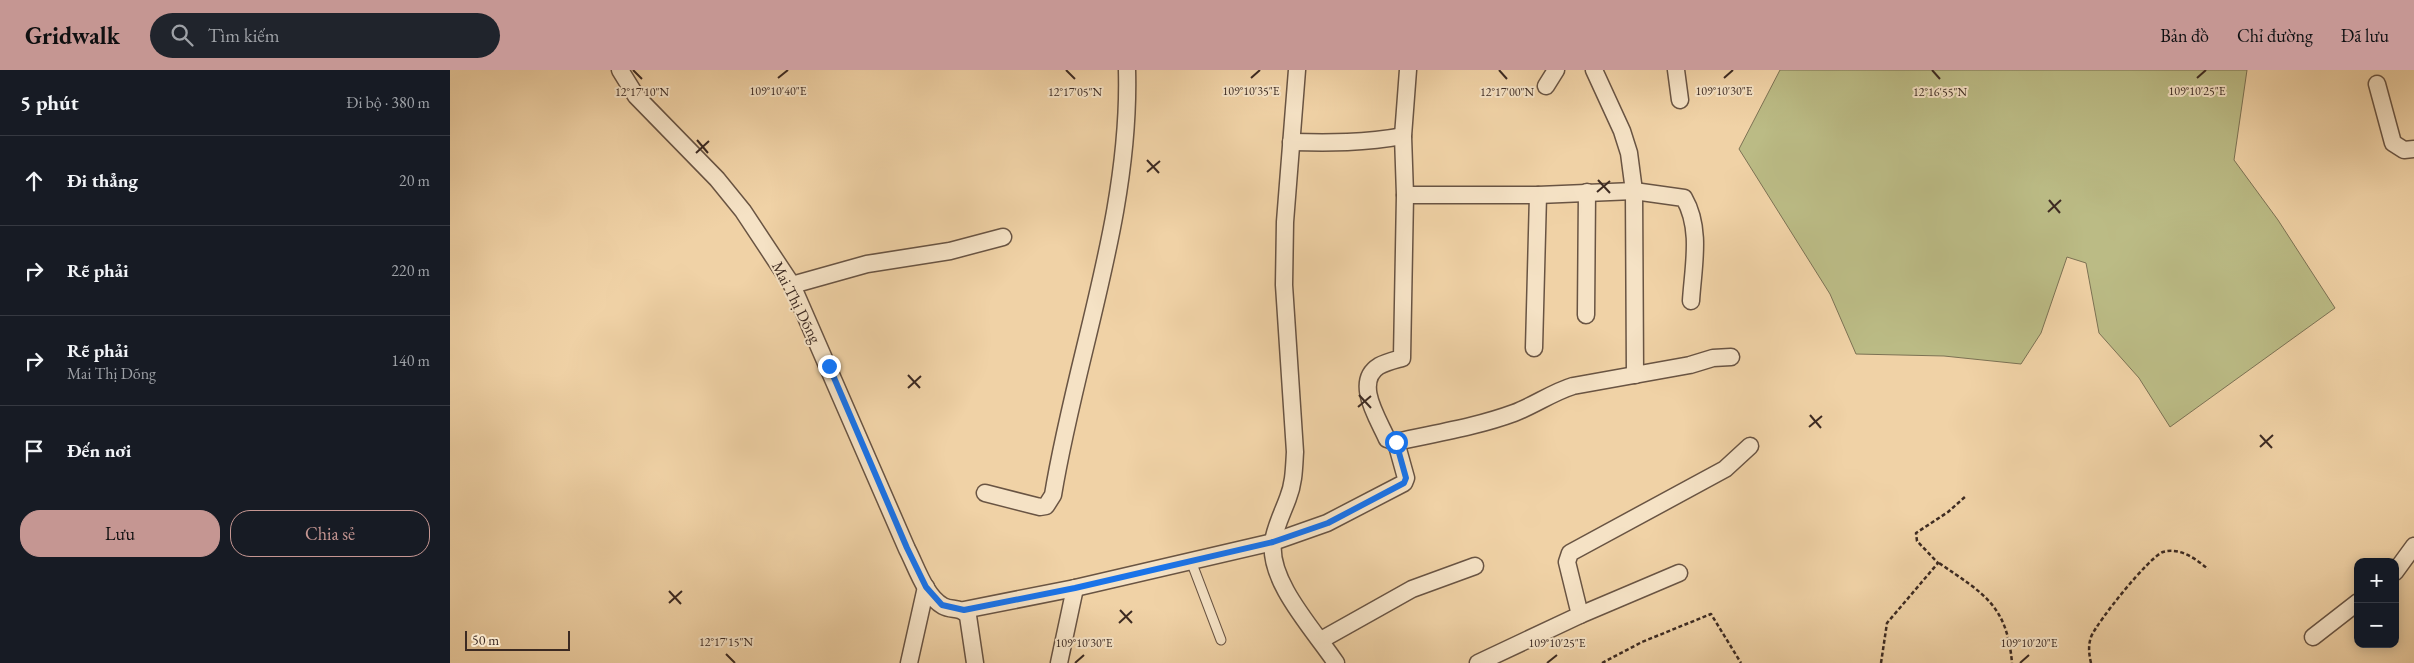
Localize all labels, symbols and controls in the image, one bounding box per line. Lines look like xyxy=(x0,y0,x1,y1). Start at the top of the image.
search box xyxy=(150,13,500,58)
text: Gridwalk xyxy=(25,20,120,51)
icon: search xyxy=(168,21,196,49)
text: Tìm kiếm xyxy=(208,23,280,48)
text: Bản đồ xyxy=(2160,24,2209,47)
text: Chỉ đường xyxy=(2237,24,2313,47)
text: Đã lưu xyxy=(2341,24,2389,47)
text: 109°10'40"E xyxy=(750,83,807,99)
text: 109°10'35"E xyxy=(1223,83,1280,99)
text: 109°10'30"E xyxy=(1696,83,1753,99)
text: 109°10'25"E xyxy=(2169,83,2226,99)
text: 12°17'10"N xyxy=(615,84,669,100)
text: 12°17'05"N xyxy=(1048,84,1102,100)
text: 12°17'00"N xyxy=(1480,84,1534,100)
text: 12°16'55"N xyxy=(1913,84,1967,100)
text: 5 phút xyxy=(20,89,79,116)
text: Đi bộ · 380 m xyxy=(346,92,430,113)
icon: ahead xyxy=(20,167,48,195)
text: Đi thẳng xyxy=(67,168,138,193)
text: 20 m xyxy=(399,170,430,191)
icon: right xyxy=(20,257,48,285)
text: Rẽ phải xyxy=(67,258,129,283)
street label: Mai Thị Dõng xyxy=(767,258,827,348)
text: 220 m xyxy=(391,260,430,281)
text: Rẽ phải xyxy=(67,338,129,363)
icon: right xyxy=(20,347,48,375)
text: 140 m xyxy=(391,350,430,371)
route end xyxy=(818,355,841,378)
text: Mai Thị Dõng xyxy=(67,363,156,384)
route start xyxy=(1385,431,1408,454)
icon: arrive xyxy=(20,437,48,465)
text: Đến nơi xyxy=(67,438,131,463)
button: Lưu xyxy=(20,510,220,557)
button: Chia sẻ xyxy=(230,510,430,557)
map controls xyxy=(2354,558,2399,648)
button: + xyxy=(2354,558,2399,603)
button: − xyxy=(2354,603,2399,648)
scale bar xyxy=(465,628,570,651)
text: 50 m xyxy=(472,631,499,649)
text: 12°17'15"N xyxy=(699,634,753,650)
text: 109°10'30"E xyxy=(1056,635,1113,651)
text: 109°10'25"E xyxy=(1529,635,1586,651)
text: 109°10'20"E xyxy=(2001,635,2058,651)

